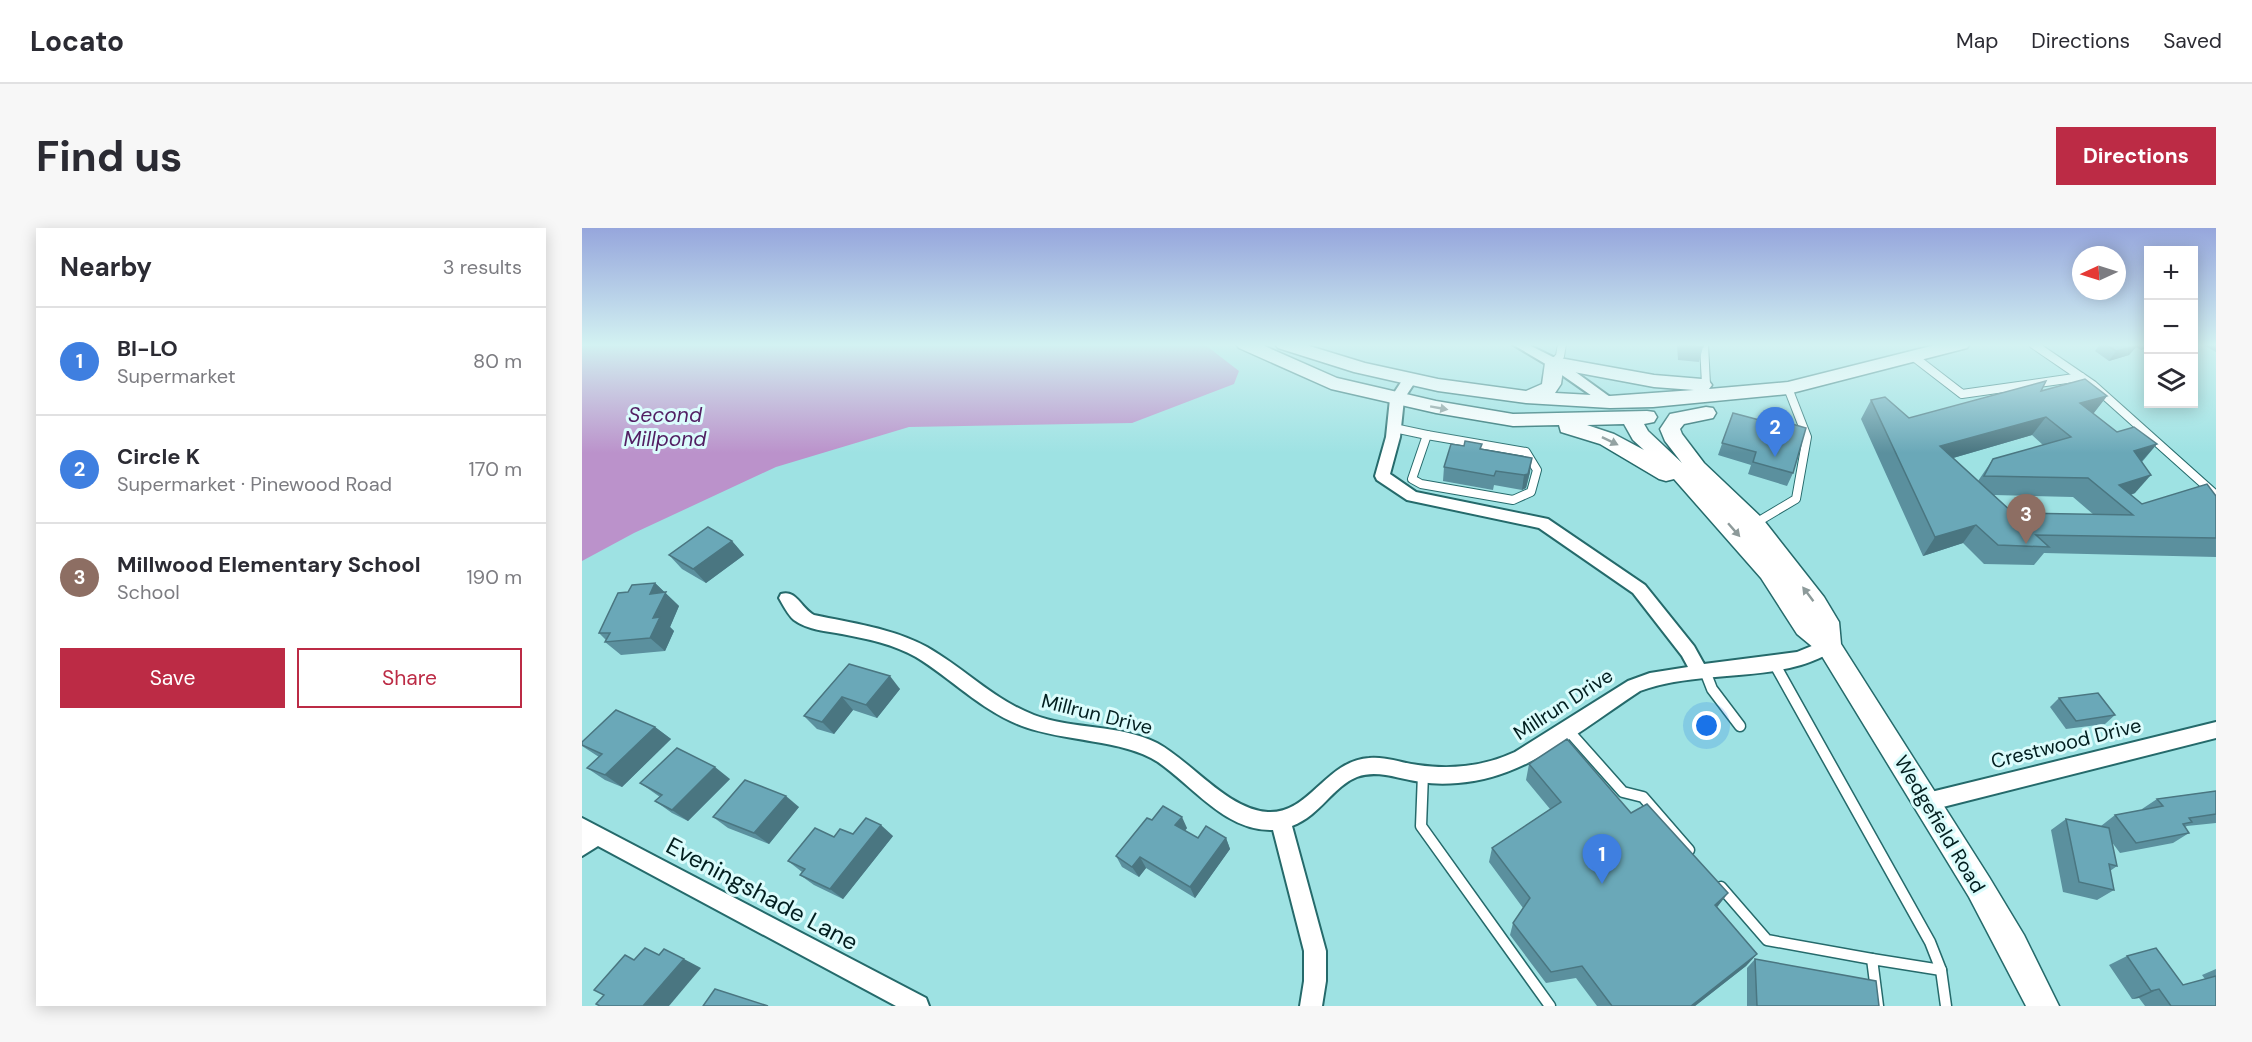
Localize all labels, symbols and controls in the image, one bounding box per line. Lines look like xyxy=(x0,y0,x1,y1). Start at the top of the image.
text: Locato xyxy=(30,23,124,60)
text: Map xyxy=(1956,27,1998,55)
text: Directions xyxy=(2031,27,2130,55)
text: Saved xyxy=(2163,27,2222,55)
button: Directions xyxy=(2056,127,2216,185)
text: Find us xyxy=(36,129,182,184)
north arrow xyxy=(2072,246,2126,300)
map controls xyxy=(2144,246,2198,408)
button: + xyxy=(2144,246,2198,300)
text: Nearby xyxy=(60,250,152,284)
text: 3 results xyxy=(443,254,522,280)
button: − xyxy=(2144,300,2198,354)
text: BI-LO xyxy=(117,334,178,363)
text: 1 xyxy=(76,348,83,374)
text: 80 m xyxy=(473,348,522,374)
button: layers xyxy=(2144,354,2198,408)
text: Supermarket xyxy=(117,363,236,389)
water label: Second Millpond xyxy=(624,401,707,453)
one-way arrow xyxy=(1430,404,1449,413)
pin: 2 xyxy=(1756,408,1794,457)
one-way arrow xyxy=(1601,437,1618,446)
text: Circle K xyxy=(117,442,200,471)
text: 2 xyxy=(74,456,85,482)
text: 170 m xyxy=(469,456,522,482)
text: Supermarket · Pinewood Road xyxy=(117,471,392,497)
pin: 3 xyxy=(2006,494,2046,544)
one-way arrow xyxy=(1727,523,1741,538)
text: Millwood Elementary School xyxy=(117,550,421,579)
text: 3 xyxy=(73,564,86,590)
text: 190 m xyxy=(466,564,522,590)
text: School xyxy=(117,579,180,605)
one-way arrow xyxy=(1802,586,1814,601)
button: Save xyxy=(60,648,285,708)
button: Share xyxy=(297,648,522,708)
street label: Millrun Drive xyxy=(1508,662,1618,746)
street label: Millrun Drive xyxy=(1039,688,1155,740)
your location xyxy=(1692,711,1721,740)
street label: Crestwood Drive xyxy=(1988,712,2144,774)
street label: Wedgefield Road xyxy=(1889,750,1991,898)
street label: Eveningshade Lane xyxy=(661,830,864,957)
pin: 1 xyxy=(1582,834,1622,884)

